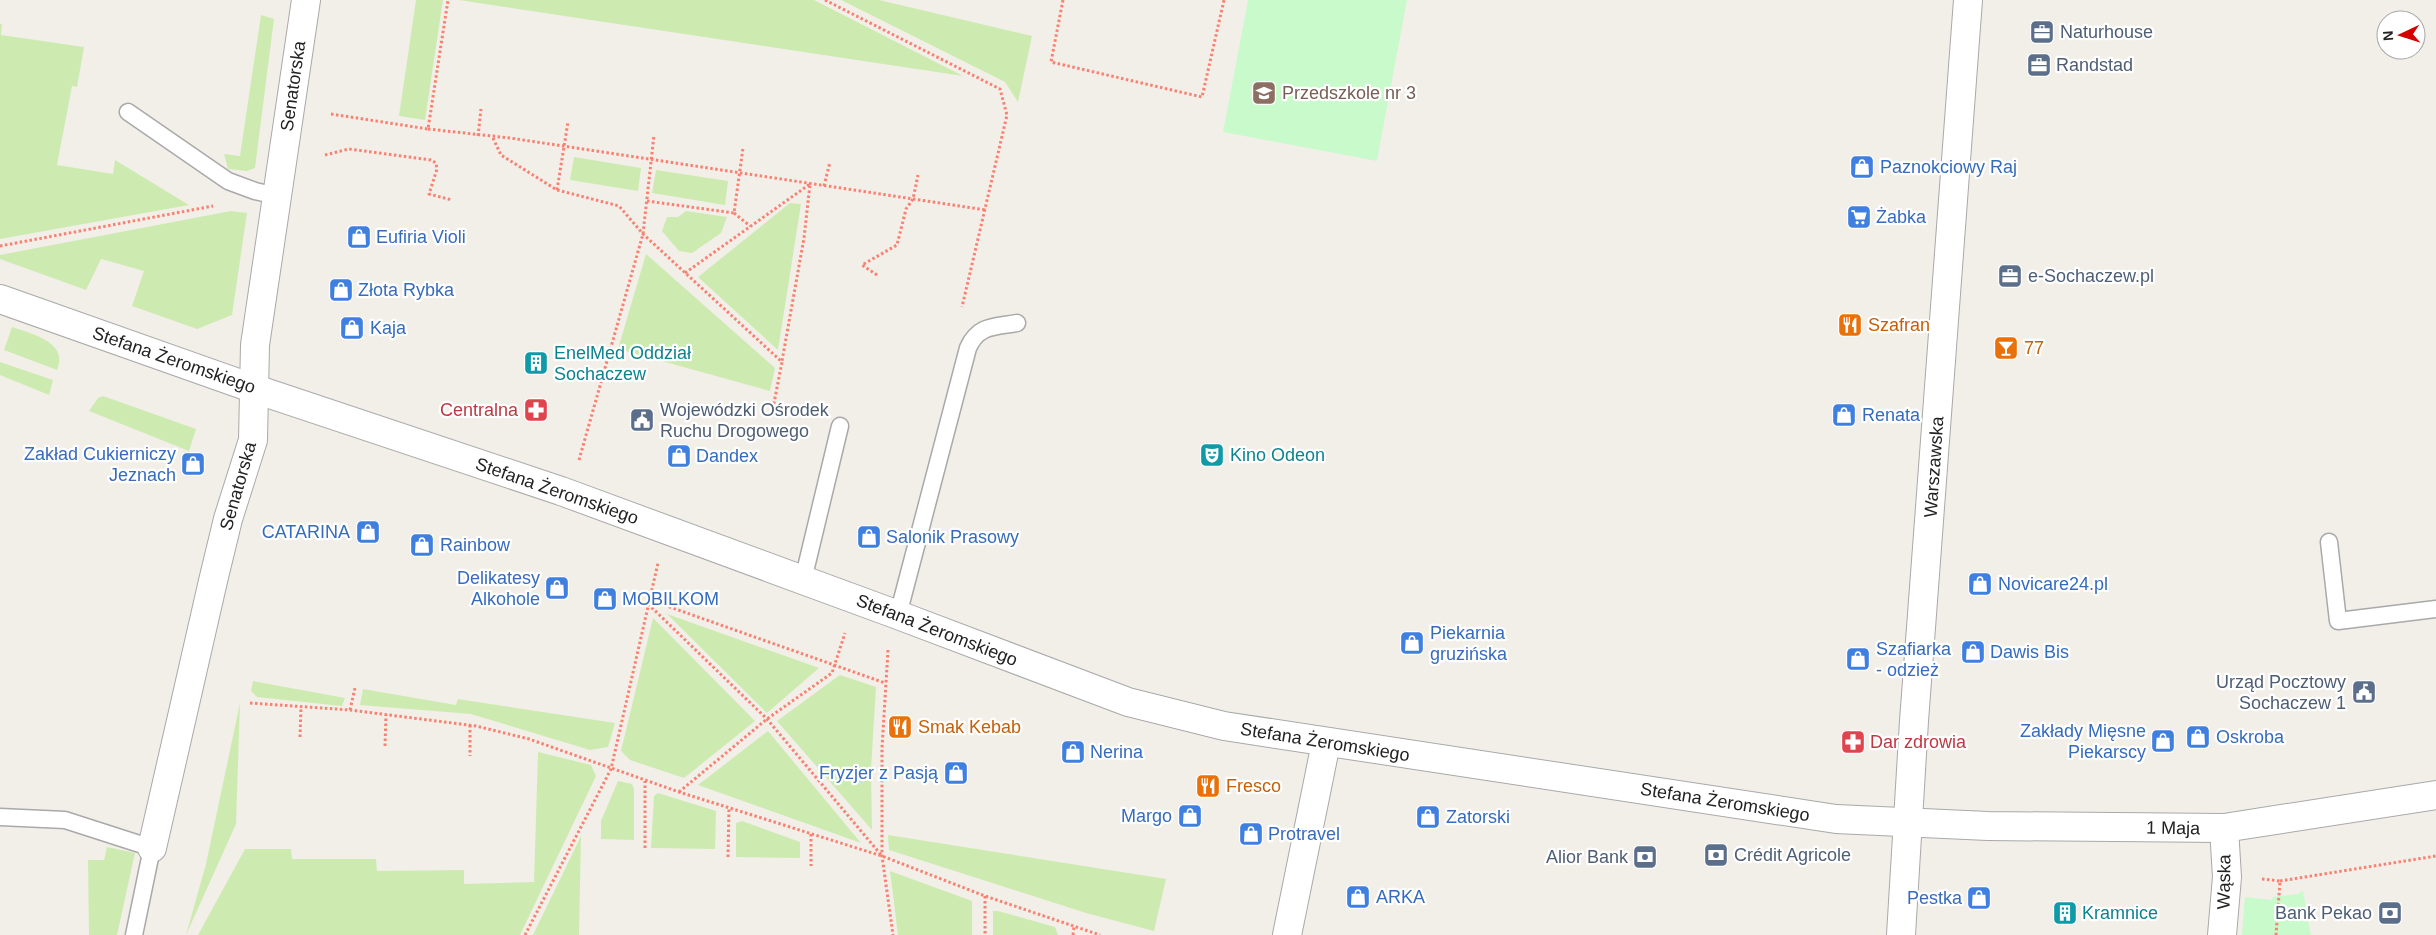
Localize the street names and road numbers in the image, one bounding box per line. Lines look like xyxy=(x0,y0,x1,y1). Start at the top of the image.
street label: Senatorska xyxy=(277,39,309,132)
street label: Stefana Żeromskiego xyxy=(90,323,258,397)
street label: Warszawska xyxy=(1920,415,1948,518)
street label: Senatorska xyxy=(216,439,260,533)
street label: Stefana Żeromskiego xyxy=(473,454,641,528)
street label: Stefana Żeromskiego xyxy=(854,590,1020,670)
street label: Stefana Żeromskiego xyxy=(1239,719,1411,765)
street label: Stefana Żeromskiego xyxy=(1639,779,1811,825)
street label: 1 Maja xyxy=(2146,818,2201,838)
street label: Wąska xyxy=(2214,853,2234,910)

